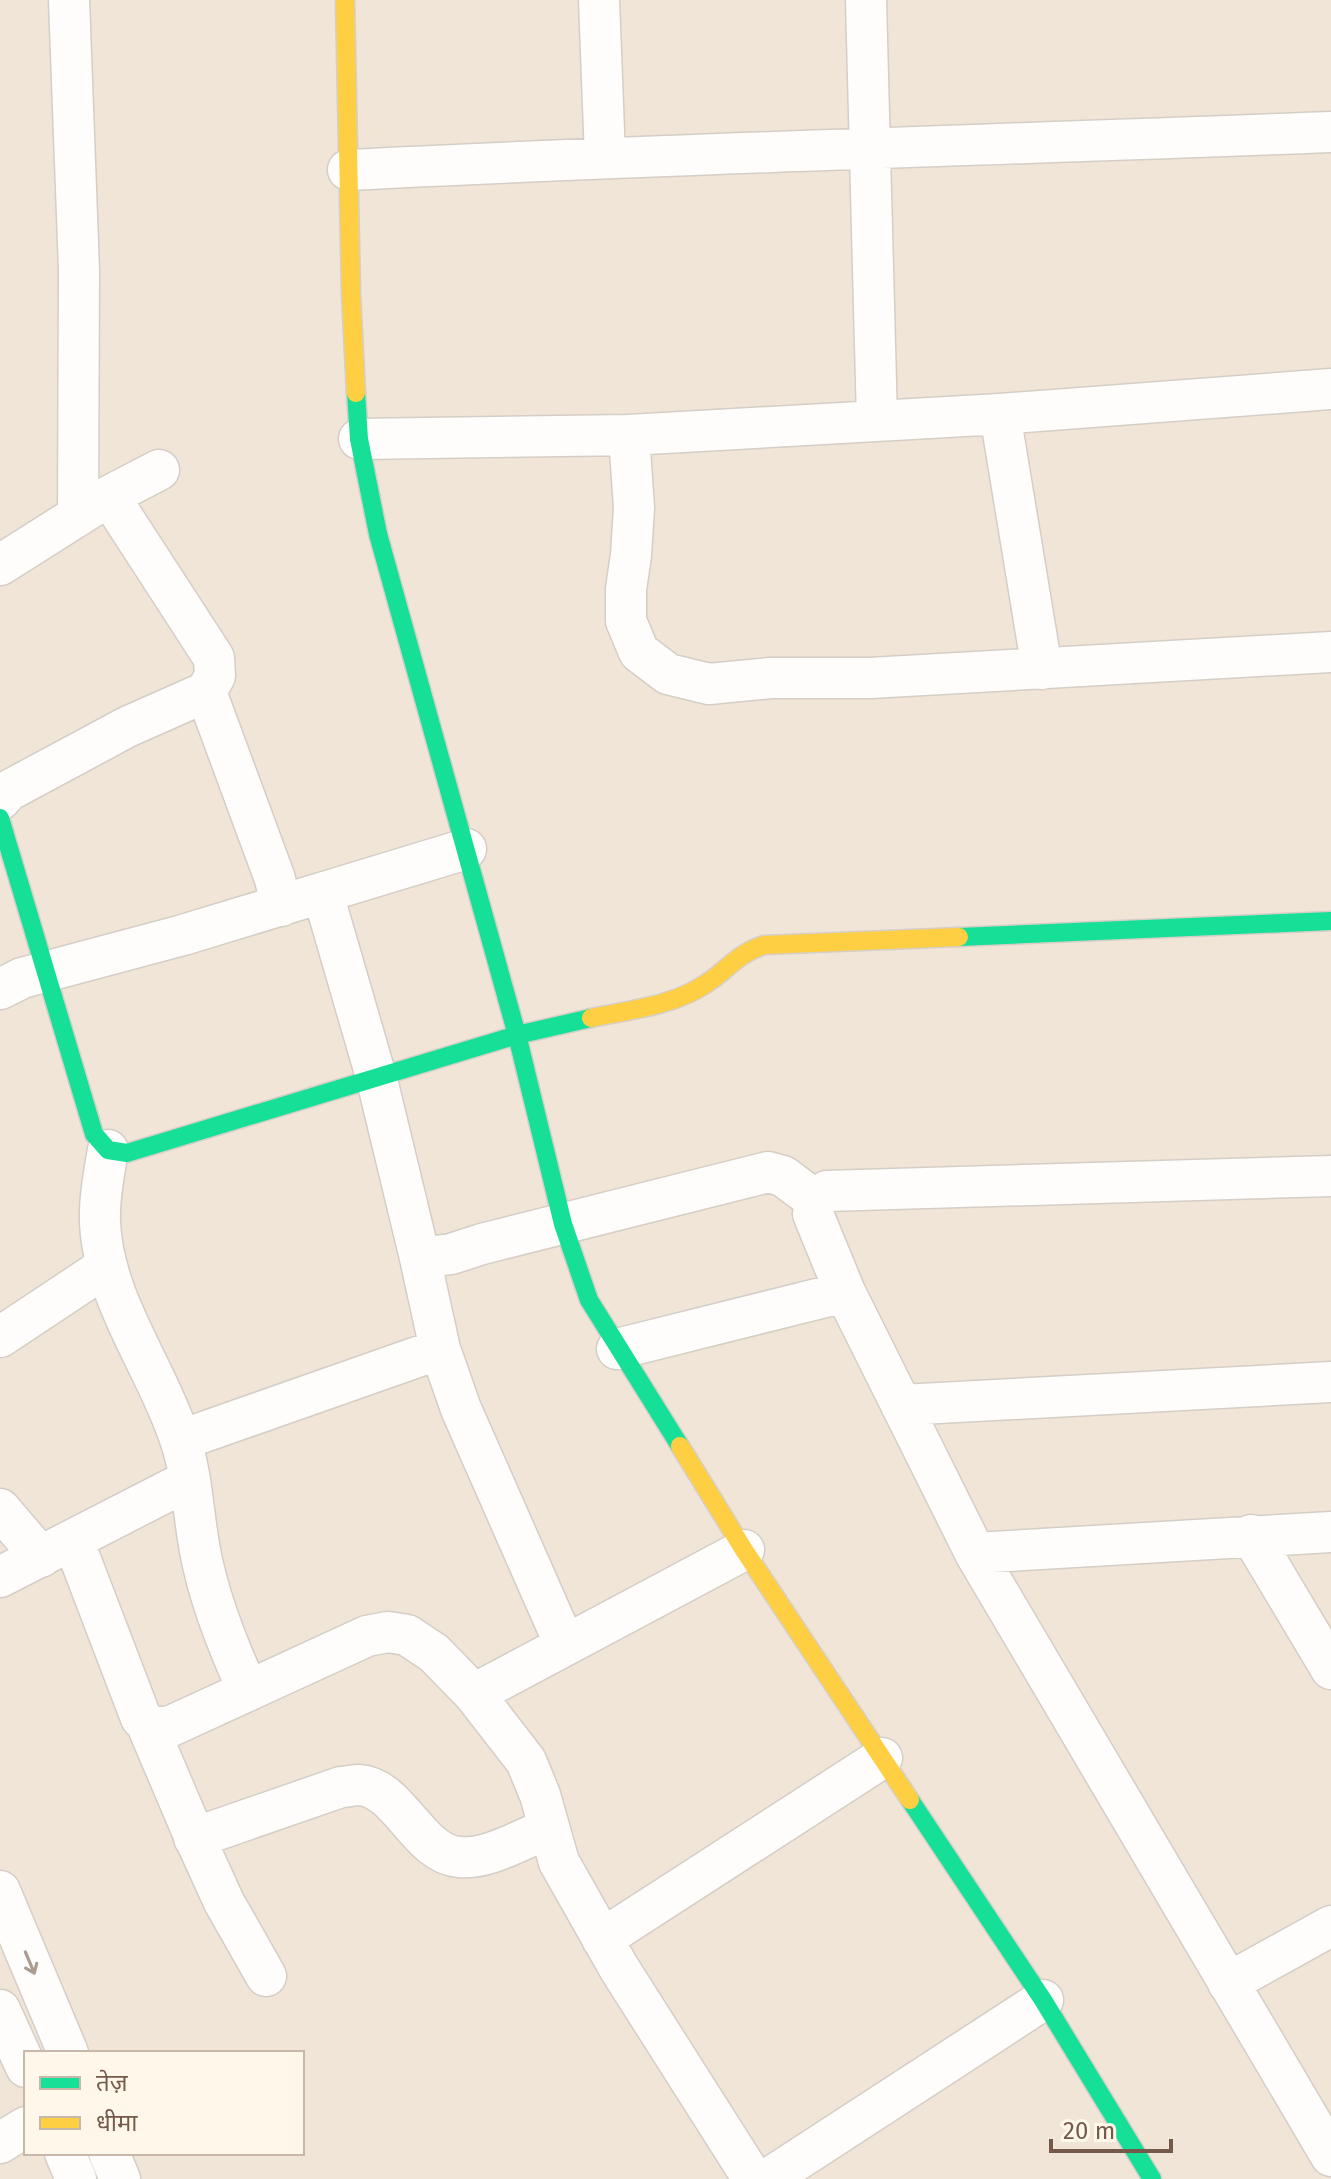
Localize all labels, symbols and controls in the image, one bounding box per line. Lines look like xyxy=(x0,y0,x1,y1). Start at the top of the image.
one-way arrow xyxy=(24,1950,38,1975)
legend xyxy=(24,2051,304,2155)
text: तेज़ xyxy=(96,2069,129,2097)
scale bar xyxy=(1051,2103,1171,2153)
text: धीमा xyxy=(96,2109,138,2137)
text: 20 m xyxy=(1063,2117,1115,2145)

